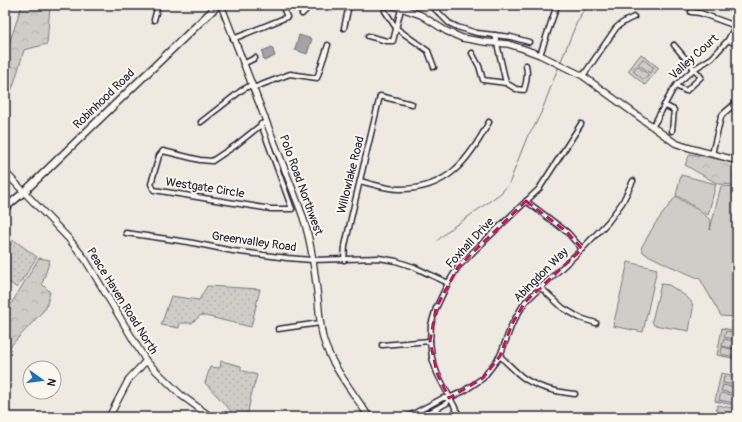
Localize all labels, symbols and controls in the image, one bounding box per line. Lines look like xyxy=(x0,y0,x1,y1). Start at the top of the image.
street label: Valley Court xyxy=(666,31,722,83)
street label: Robinhood Road xyxy=(70,66,138,132)
street label: Polo Road Northwest xyxy=(276,133,326,237)
street label: Willowlake Road xyxy=(334,135,368,215)
street label: Westgate Circle xyxy=(164,174,246,202)
street label: Foxhall Drive xyxy=(443,214,497,272)
street label: Greenvalley Road xyxy=(211,229,298,255)
street label: Peace Haven Road North xyxy=(83,245,161,358)
street label: Abingdon Way xyxy=(511,245,571,305)
north arrow xyxy=(22,360,62,400)
text: N xyxy=(44,377,58,388)

